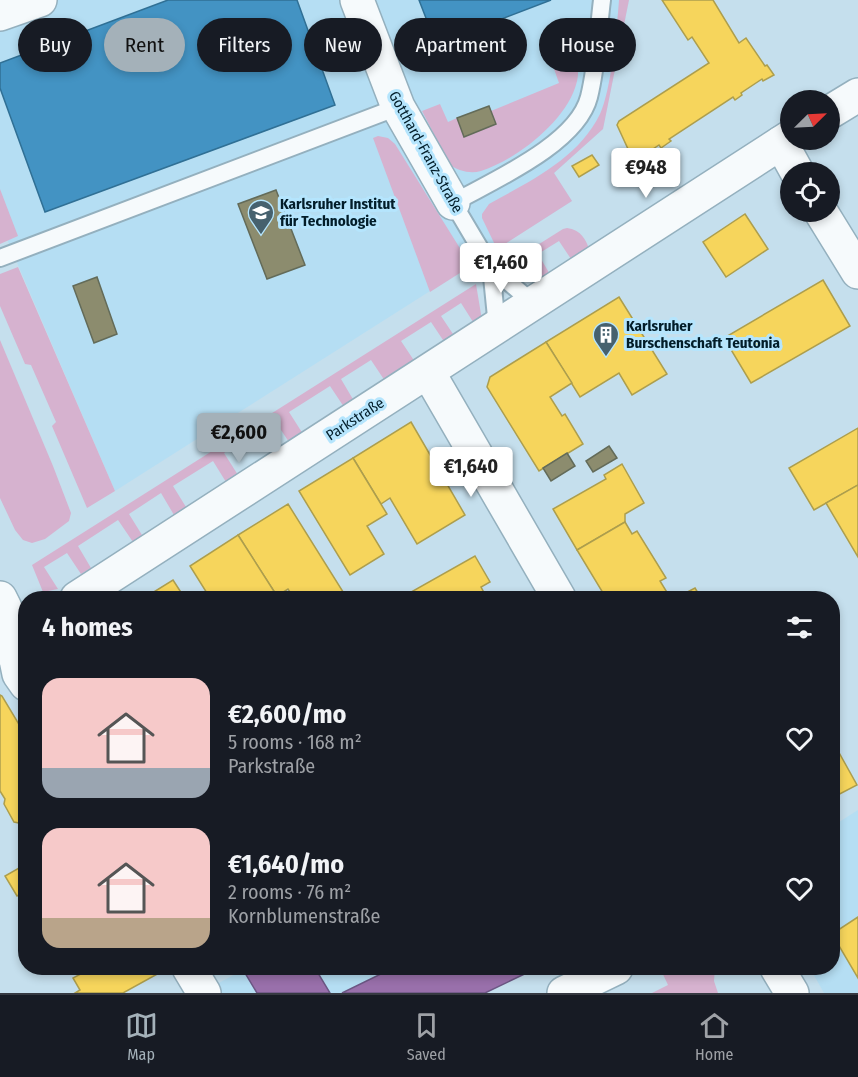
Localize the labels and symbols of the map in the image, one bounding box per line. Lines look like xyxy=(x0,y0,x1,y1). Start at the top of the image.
street label: Gotthard-Franz-Straße xyxy=(385,88,467,216)
north arrow xyxy=(780,90,840,150)
pin: €948 xyxy=(610,148,682,199)
place label: Karlsruher Institut für Technologie xyxy=(280,195,396,230)
school or university icon: Karlsruher Institut für Technologie xyxy=(246,198,276,236)
pin: €1,460 xyxy=(452,243,550,294)
place label: Karlsruher Burschenschaft Teutonia xyxy=(626,317,780,352)
building icon: Karlsruher Burschenschaft Teutonia xyxy=(591,320,621,358)
street label: Parkstraße xyxy=(323,394,387,444)
pin: €2,600 xyxy=(190,413,288,464)
pin: €1,640 xyxy=(422,447,520,498)

